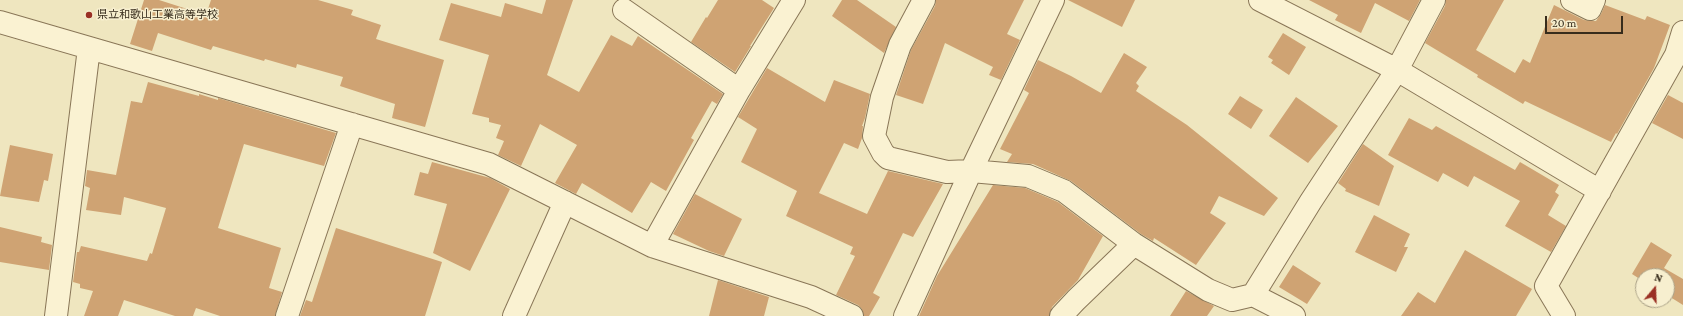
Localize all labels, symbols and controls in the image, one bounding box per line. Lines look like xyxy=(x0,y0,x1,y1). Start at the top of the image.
place label: 県立和歌山工業高等学校 xyxy=(97,8,218,22)
scale bar xyxy=(1547,8,1625,34)
marker: 県立和歌山工業高等学校 xyxy=(84,10,94,20)
text: 20 m xyxy=(1552,16,1576,30)
north arrow xyxy=(1635,268,1675,308)
text: N xyxy=(1653,271,1664,284)

